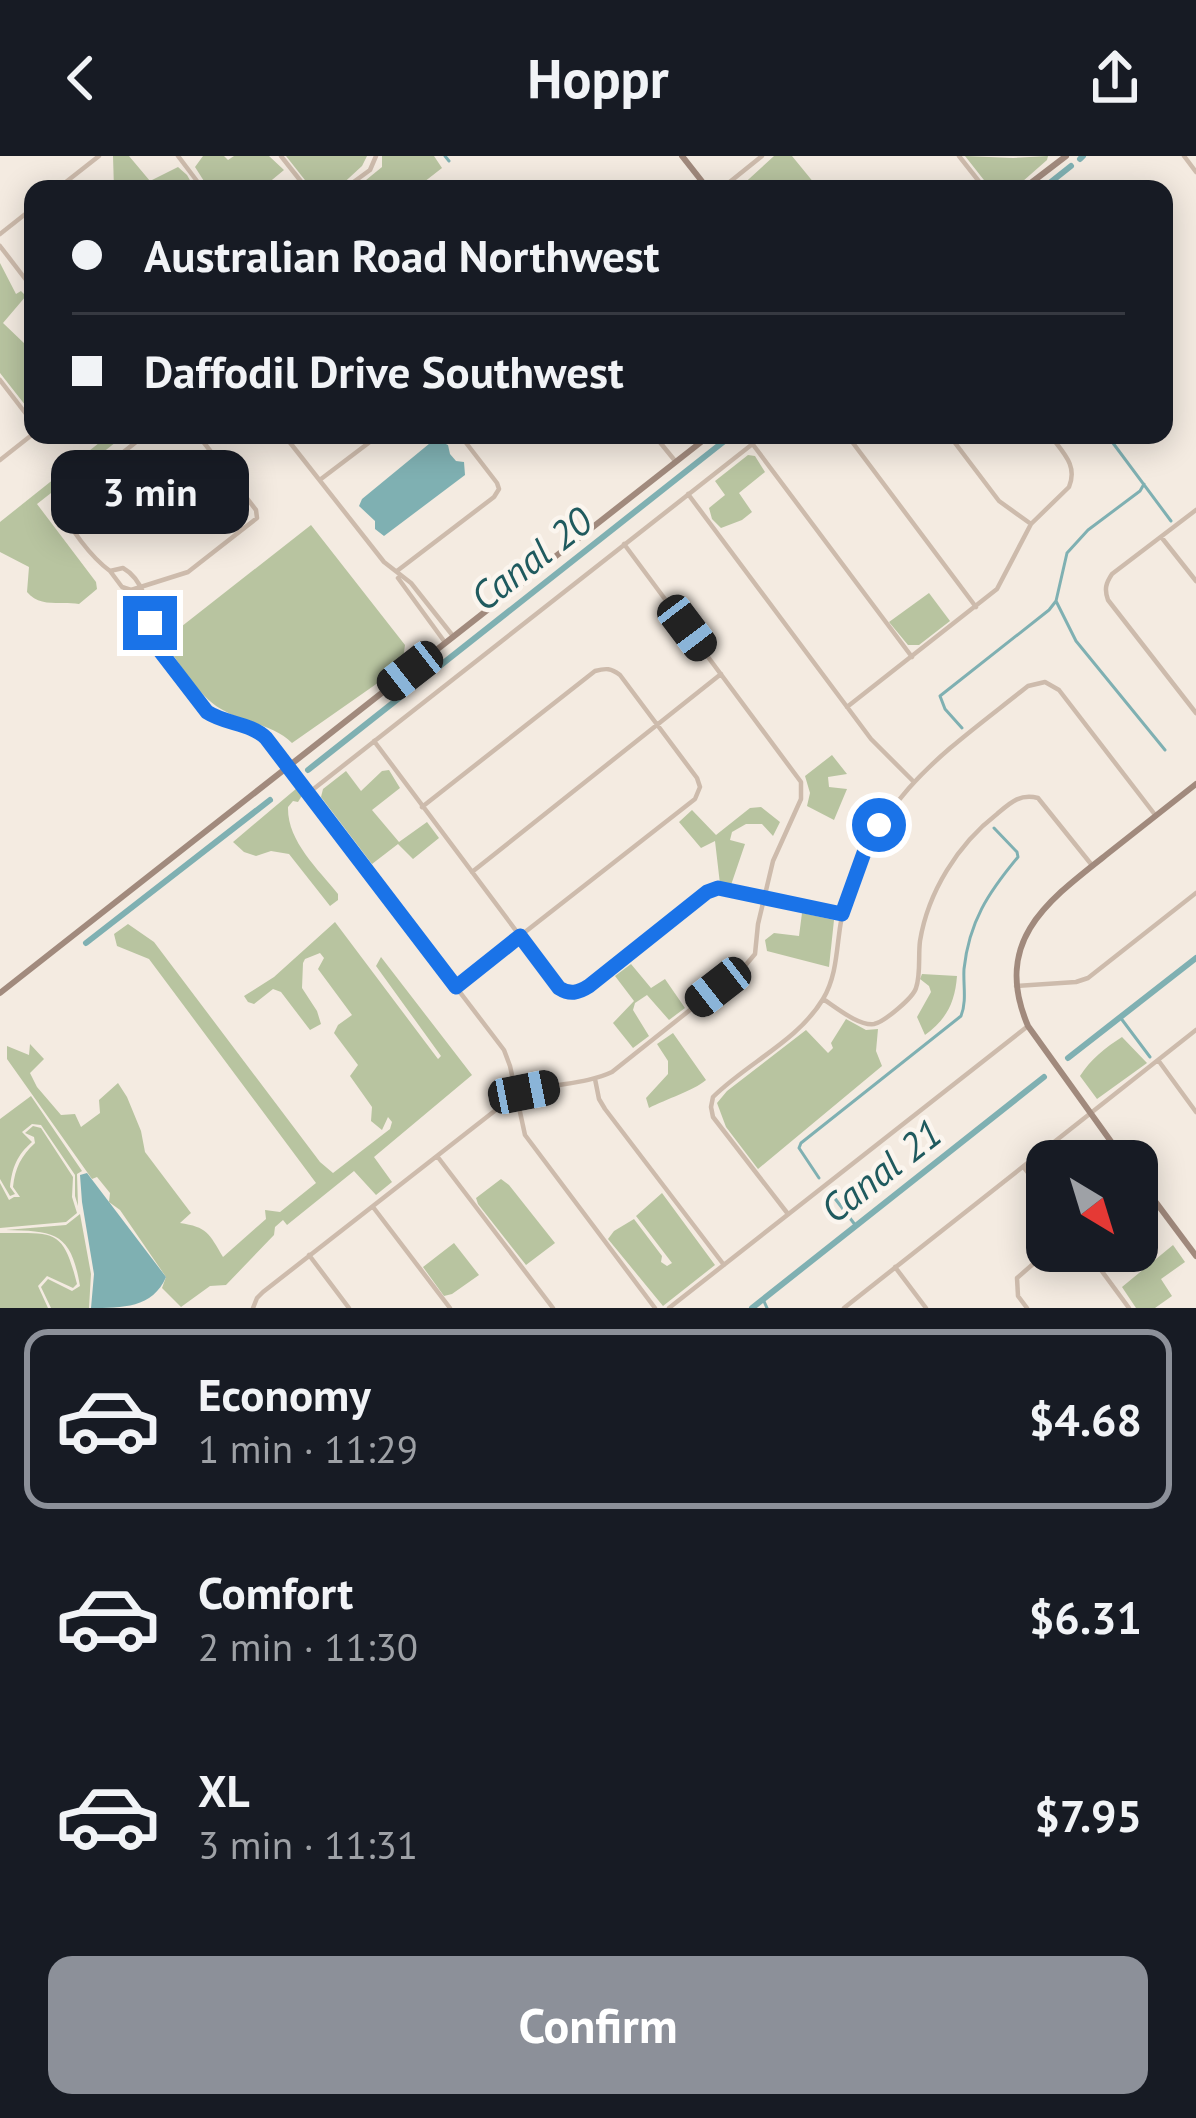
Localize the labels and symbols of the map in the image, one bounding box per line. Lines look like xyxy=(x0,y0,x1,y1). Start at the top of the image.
callout: 3 min xyxy=(51,449,249,533)
water label: Canal 20 xyxy=(460,495,602,622)
car xyxy=(651,588,723,668)
route end xyxy=(123,596,177,650)
car xyxy=(371,635,449,707)
route start xyxy=(852,798,906,852)
car xyxy=(679,951,757,1023)
car xyxy=(485,1067,563,1117)
water label: Canal 21 xyxy=(810,1108,951,1234)
north arrow xyxy=(1026,1140,1158,1272)

